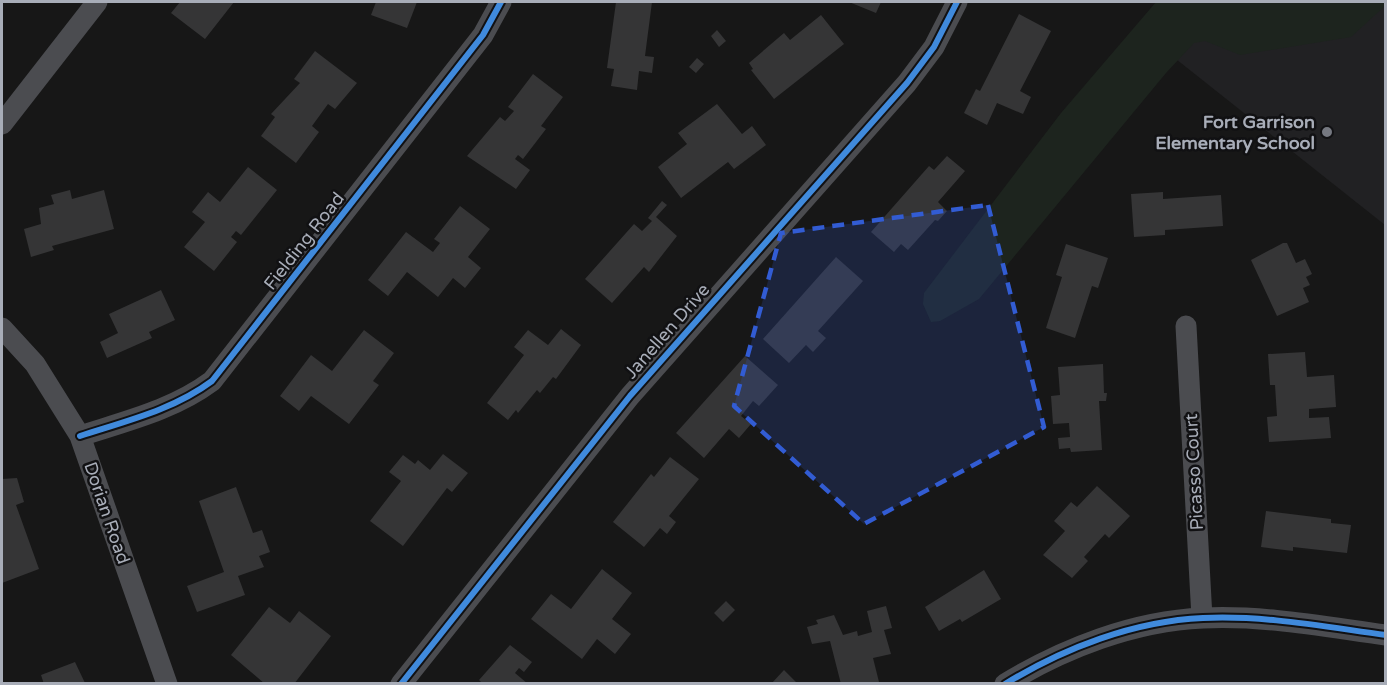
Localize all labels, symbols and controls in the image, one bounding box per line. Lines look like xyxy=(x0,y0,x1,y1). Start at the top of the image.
place label: Fort Garrison Elementary School xyxy=(1155,111,1315,154)
marker: Fort Garrison Elementary School xyxy=(1320,125,1334,139)
street label: Fielding Road xyxy=(259,188,349,294)
street label: Janellen Drive xyxy=(620,279,714,383)
street label: Picasso Court xyxy=(1180,413,1208,531)
street label: Dorian Road xyxy=(79,459,135,567)

